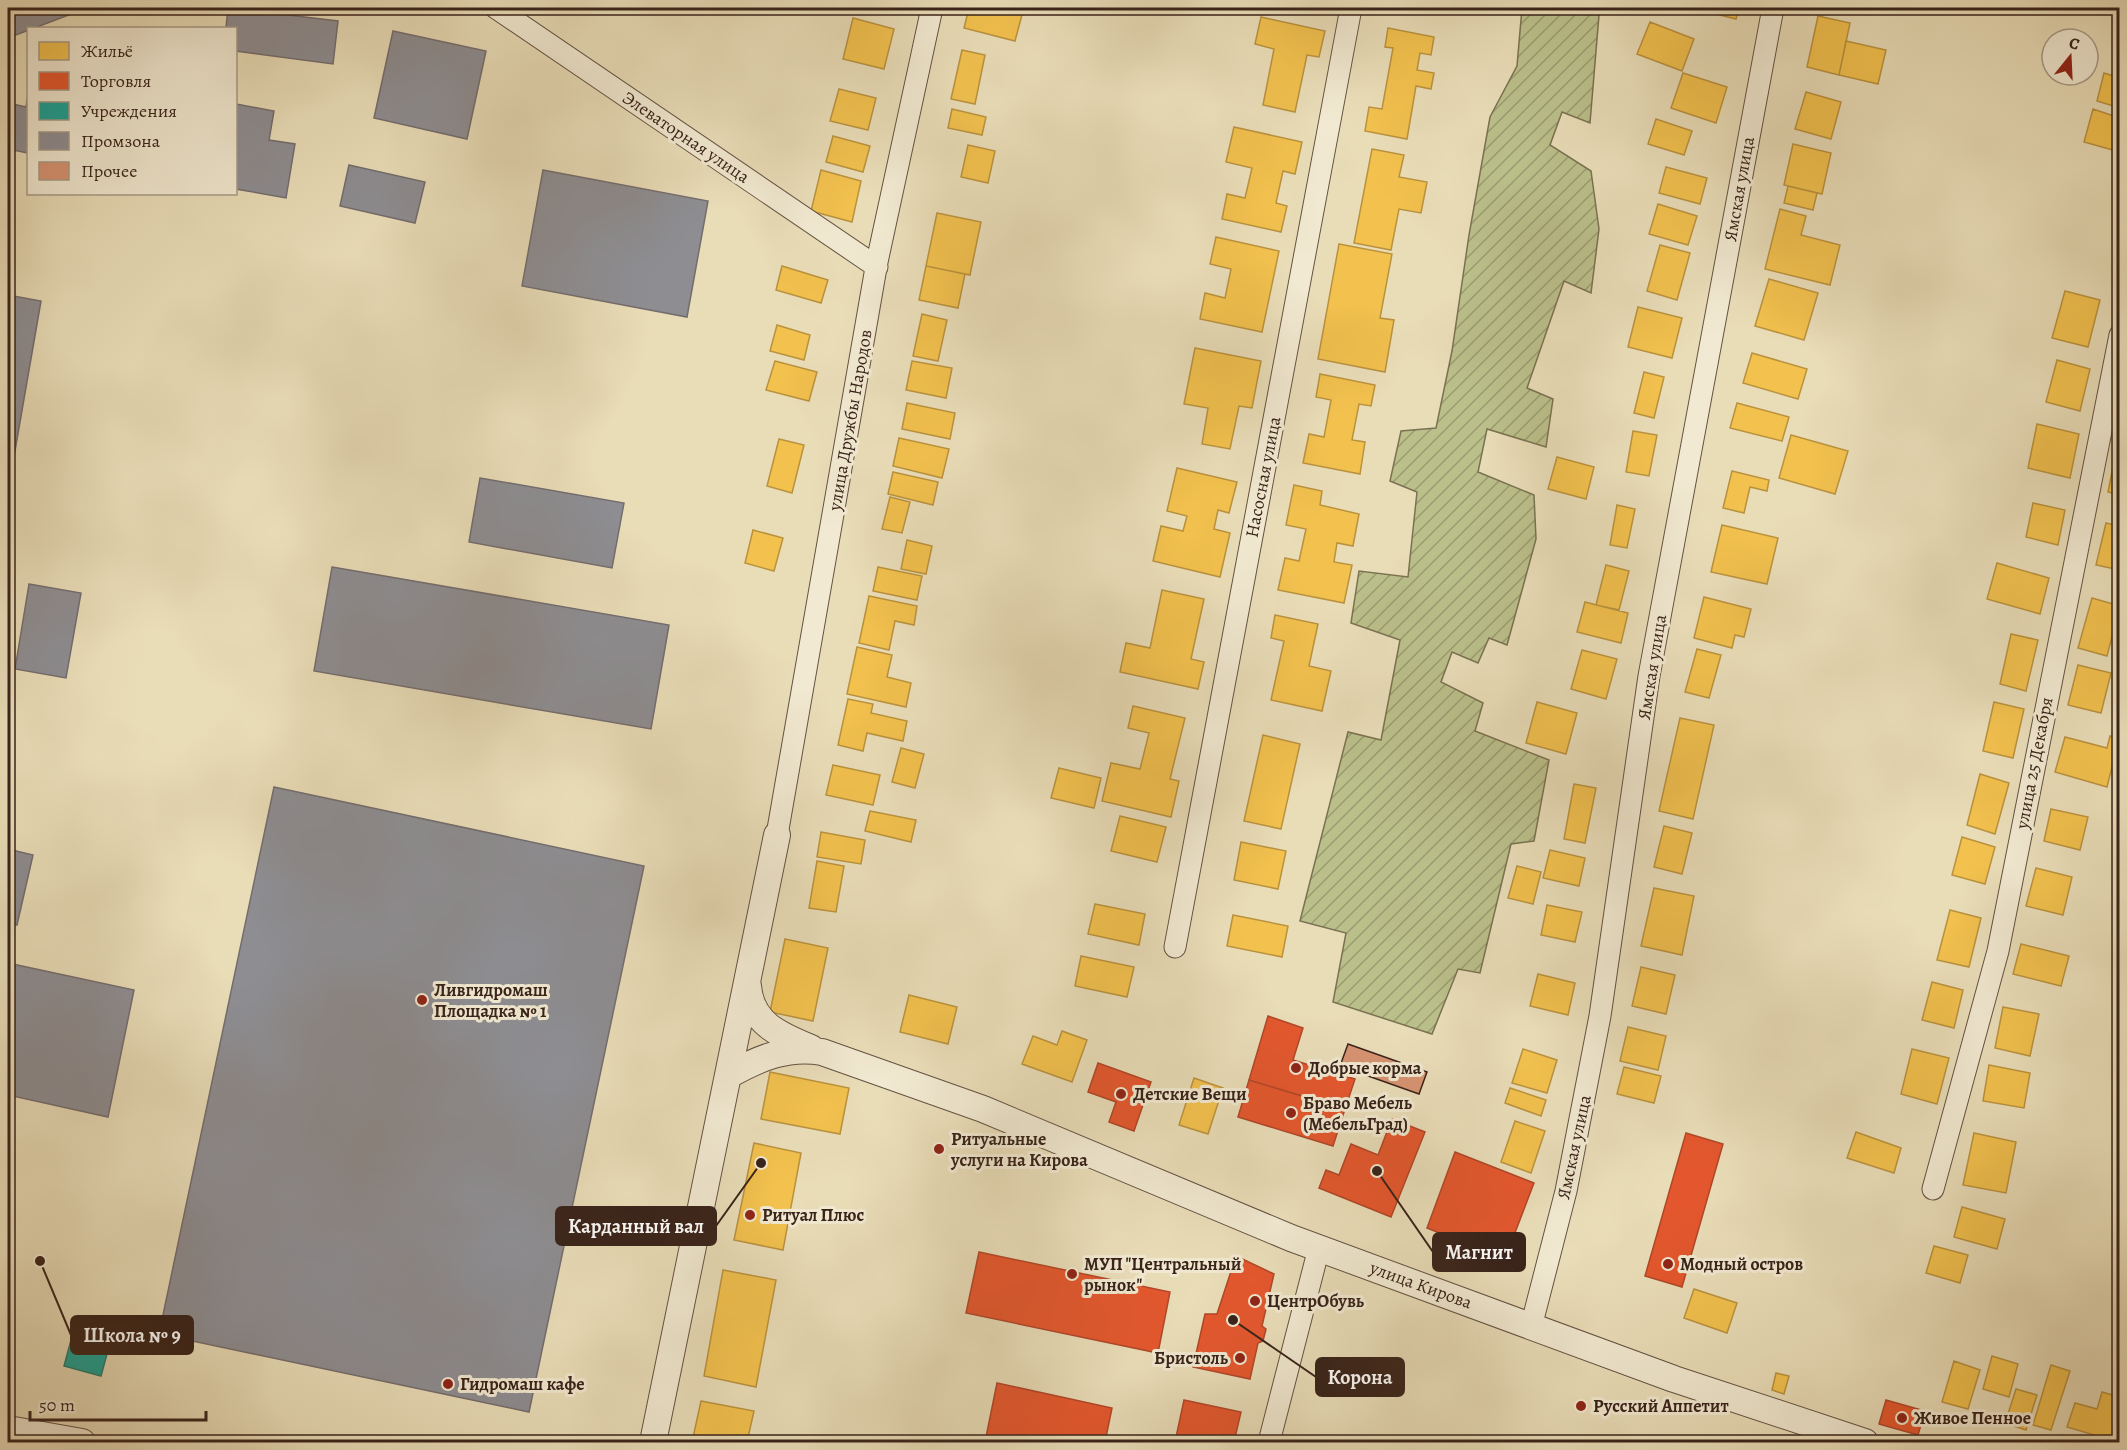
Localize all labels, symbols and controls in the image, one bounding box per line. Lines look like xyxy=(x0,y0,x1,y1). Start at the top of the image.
legend xyxy=(27,27,237,195)
north arrow xyxy=(2040,27,2100,87)
text: С xyxy=(2066,32,2083,56)
text: Жильё xyxy=(81,39,133,63)
text: Торговля xyxy=(81,69,151,93)
street label: Элеваторная улица xyxy=(618,85,755,189)
text: Учреждения xyxy=(81,99,177,123)
text: Промзона xyxy=(81,129,161,153)
street label: Ямская улица xyxy=(1718,134,1760,243)
text: Прочее xyxy=(81,159,137,183)
street label: улица Дружбы Народов xyxy=(822,328,878,513)
street label: Насосная улица xyxy=(1239,414,1287,540)
street label: Ямская улица xyxy=(1632,612,1672,721)
street label: улица 25 Декабря xyxy=(2009,695,2059,832)
place label: Ливгидромаш Площадка № 1 xyxy=(434,978,548,1023)
marker: Ливгидромаш Площадка № 1 xyxy=(415,993,429,1007)
place label: Добрые корма xyxy=(1308,1056,1422,1080)
marker: Добрые корма xyxy=(1289,1061,1303,1075)
place label: Детские Вещи xyxy=(1133,1082,1247,1106)
marker: Детские Вещи xyxy=(1114,1087,1128,1101)
place label: Браво Мебель (МебельГрад) xyxy=(1303,1091,1413,1136)
street label: Ямская улица xyxy=(1551,1092,1597,1201)
marker: Браво Мебель (МебельГрад) xyxy=(1284,1106,1298,1120)
place label: Ритуальные услуги на Кирова xyxy=(950,1127,1088,1172)
marker: Ритуальные услуги на Кирова xyxy=(932,1142,946,1156)
place label: Ритуал Плюс xyxy=(762,1203,864,1227)
callout: Карданный вал xyxy=(556,1207,716,1245)
marker: Ритуал Плюс xyxy=(743,1208,757,1222)
text: Карданный вал xyxy=(568,1213,704,1240)
callout: Магнит xyxy=(1433,1233,1525,1271)
text: Магнит xyxy=(1445,1239,1513,1266)
place label: МУП "Центральный рынок" xyxy=(1084,1252,1242,1297)
place label: Модный остров xyxy=(1680,1252,1803,1276)
street label: улица Кирова xyxy=(1366,1255,1476,1315)
marker: Модный остров xyxy=(1661,1257,1675,1271)
marker: МУП "Центральный рынок" xyxy=(1065,1267,1079,1281)
place label: ЦентрОбувь xyxy=(1267,1289,1365,1313)
marker: ЦентрОбувь xyxy=(1248,1294,1262,1308)
callout: Школа № 9 xyxy=(71,1316,193,1354)
text: Школа № 9 xyxy=(83,1322,181,1349)
place label: Бристоль xyxy=(1154,1346,1229,1370)
marker: Бристоль xyxy=(1233,1351,1247,1365)
callout: Корона xyxy=(1316,1358,1404,1396)
text: Корона xyxy=(1328,1364,1393,1391)
place label: Гидромаш кафе xyxy=(460,1372,584,1396)
marker: Гидромаш кафе xyxy=(441,1377,455,1391)
scale bar xyxy=(30,1384,206,1422)
text: 50 m xyxy=(39,1393,75,1417)
place label: Русский Аппетит xyxy=(1593,1394,1729,1418)
marker: Русский Аппетит xyxy=(1574,1399,1588,1413)
place label: Живое Пенное xyxy=(1914,1406,2031,1430)
marker: Живое Пенное xyxy=(1895,1411,1909,1425)

